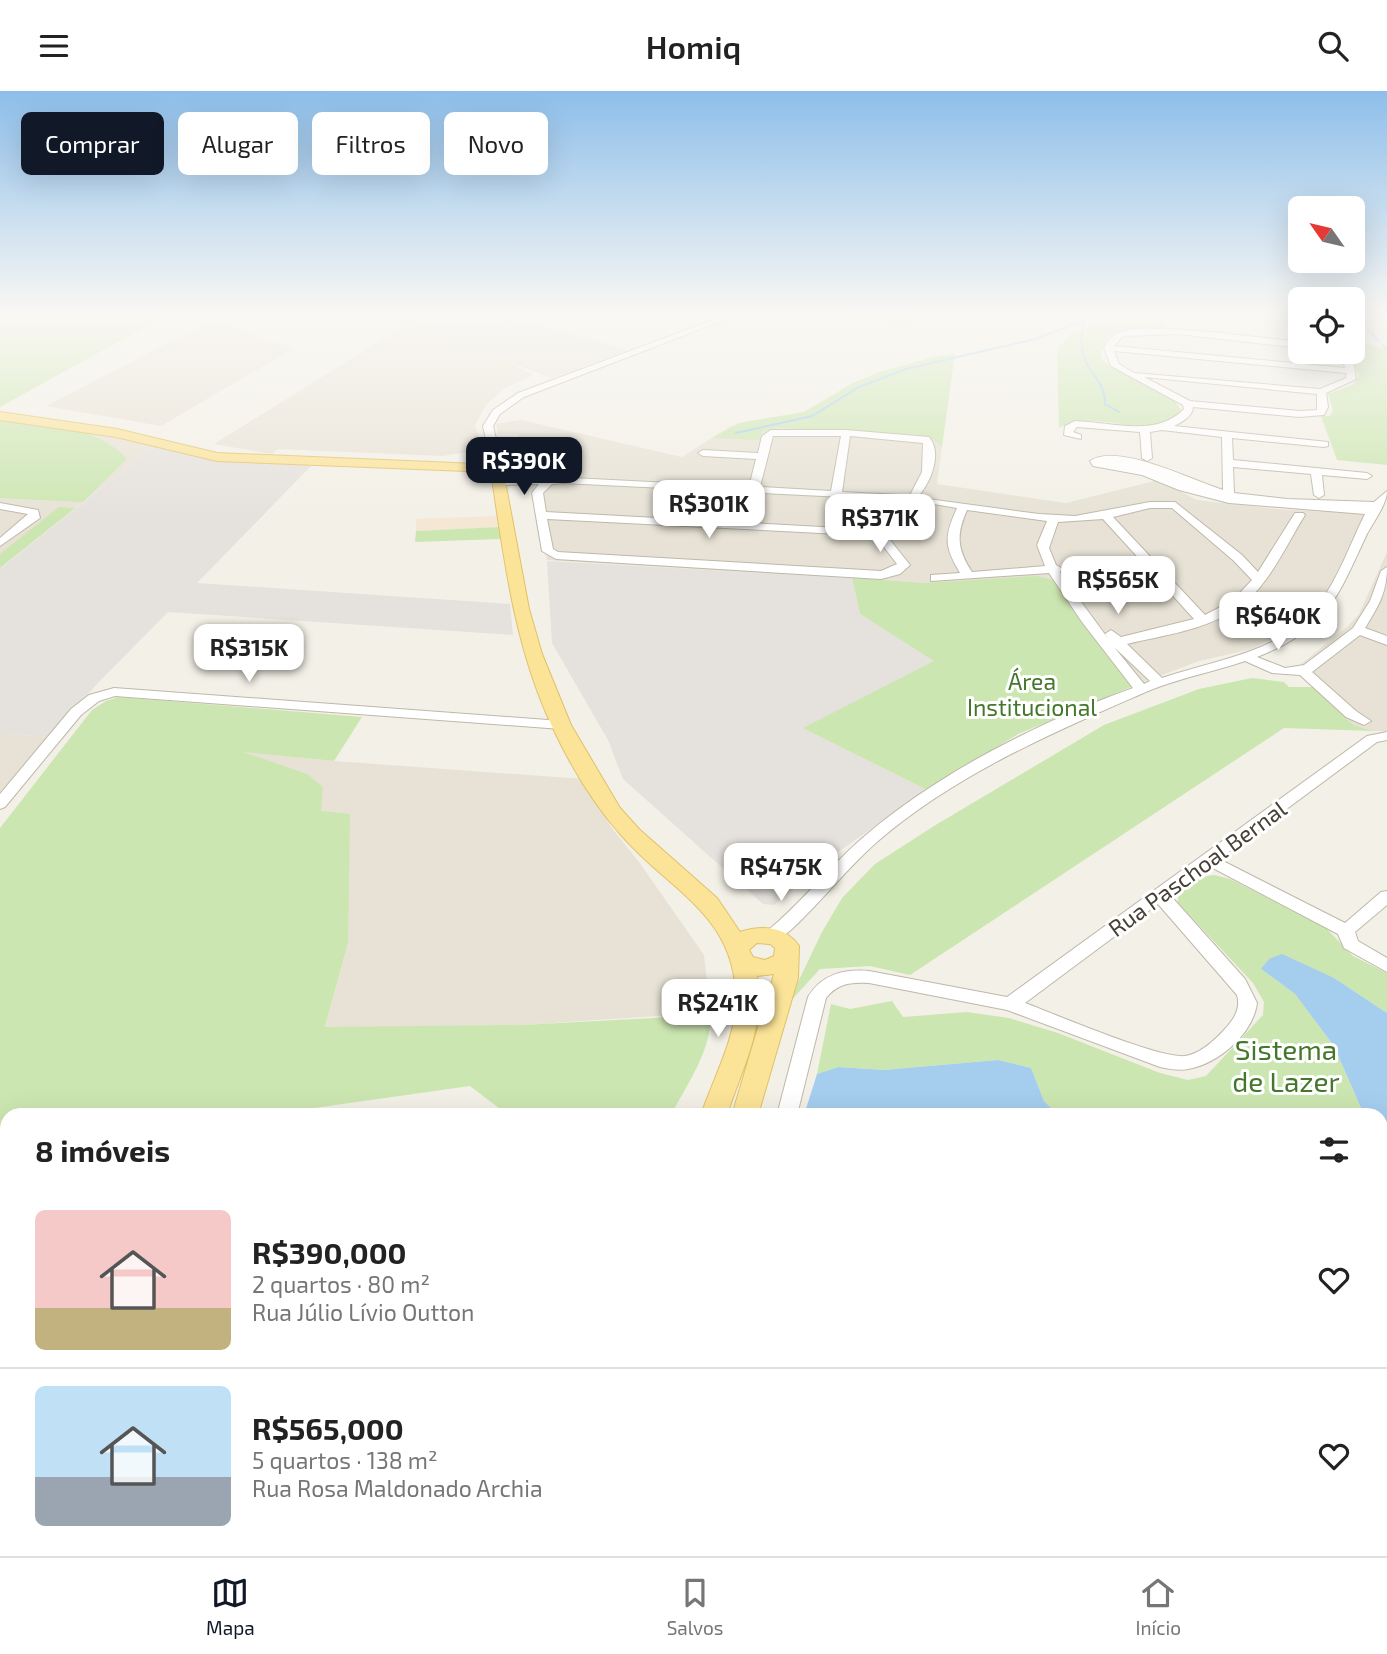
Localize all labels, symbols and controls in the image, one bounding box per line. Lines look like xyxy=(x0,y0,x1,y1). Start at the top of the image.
icon: menu xyxy=(35,27,73,65)
text: Homiq xyxy=(646,27,741,65)
icon: search xyxy=(1314,27,1352,65)
chip: Comprar xyxy=(21,112,164,175)
chip: Alugar xyxy=(178,112,298,175)
chip: Filtros xyxy=(312,112,430,175)
chip: Novo xyxy=(444,112,548,175)
north arrow xyxy=(1288,196,1365,273)
map controls xyxy=(1288,196,1365,364)
button: locate xyxy=(1288,287,1365,364)
pin: R$390K xyxy=(467,437,581,497)
text: R$390K xyxy=(482,446,566,474)
pin: R$301K xyxy=(652,481,766,540)
text: R$301K xyxy=(669,489,749,517)
pin: R$371K xyxy=(823,495,937,554)
text: R$371K xyxy=(841,503,919,531)
pin: R$565K xyxy=(1061,557,1175,616)
text: R$565K xyxy=(1077,565,1159,593)
pin: R$640K xyxy=(1221,593,1335,652)
text: R$640K xyxy=(1235,601,1321,629)
pin: R$315K xyxy=(192,625,306,684)
text: R$315K xyxy=(210,633,288,661)
park label: Área Institucional xyxy=(967,667,1097,721)
street label: Rua Paschoal Bernal xyxy=(1103,794,1292,942)
pin: R$475K xyxy=(724,843,838,903)
text: R$475K xyxy=(740,852,822,880)
pin: R$241K xyxy=(661,979,775,1039)
text: R$241K xyxy=(678,988,758,1016)
park label: Sistema de Lazer xyxy=(1232,1032,1340,1098)
icon: filters xyxy=(1315,1131,1353,1169)
text: 8 imóveis xyxy=(35,1132,170,1168)
text: R$390,000 xyxy=(252,1234,407,1270)
icon: home xyxy=(91,1238,175,1322)
icon: heart xyxy=(1315,1261,1353,1299)
text: 2 quartos · 80 m² xyxy=(252,1270,430,1298)
text: Rua Júlio Lívio Outton xyxy=(252,1298,474,1326)
text: R$565,000 xyxy=(252,1410,404,1446)
icon: home xyxy=(91,1414,175,1498)
icon: heart xyxy=(1315,1437,1353,1475)
text: 5 quartos · 138 m² xyxy=(252,1446,437,1474)
text: Rua Rosa Maldonado Archia xyxy=(252,1474,543,1502)
tab: Mapa xyxy=(206,1574,255,1639)
tab: Salvos xyxy=(667,1574,723,1639)
tab: Início xyxy=(1135,1574,1181,1639)

